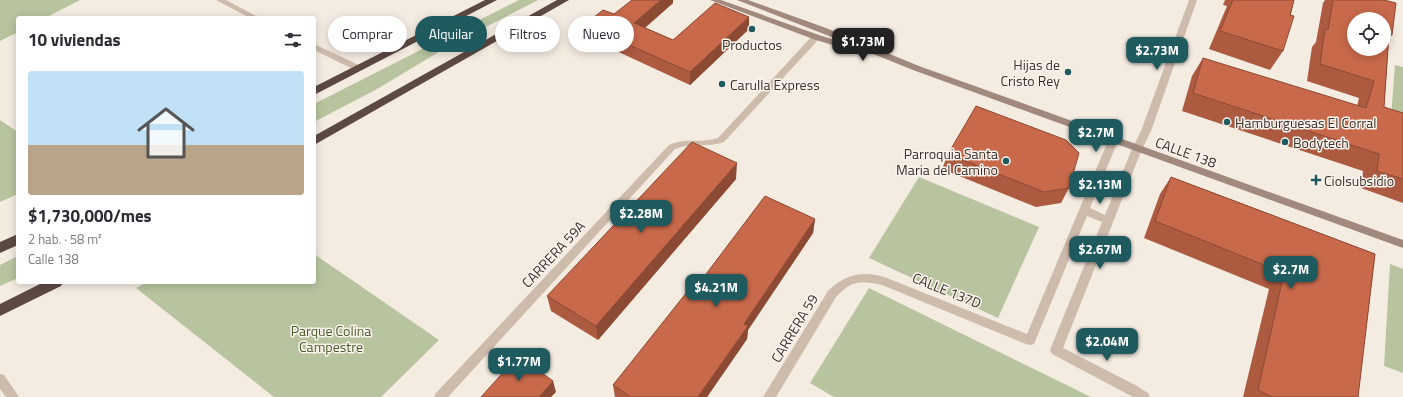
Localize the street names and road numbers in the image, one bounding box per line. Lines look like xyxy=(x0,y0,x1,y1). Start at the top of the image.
street label: CALLE 138 xyxy=(1152,131,1220,173)
street label: CARRERA 59A xyxy=(516,215,590,292)
street label: CALLE 137D xyxy=(909,267,985,313)
street label: CARRERA 59 xyxy=(765,290,823,366)

